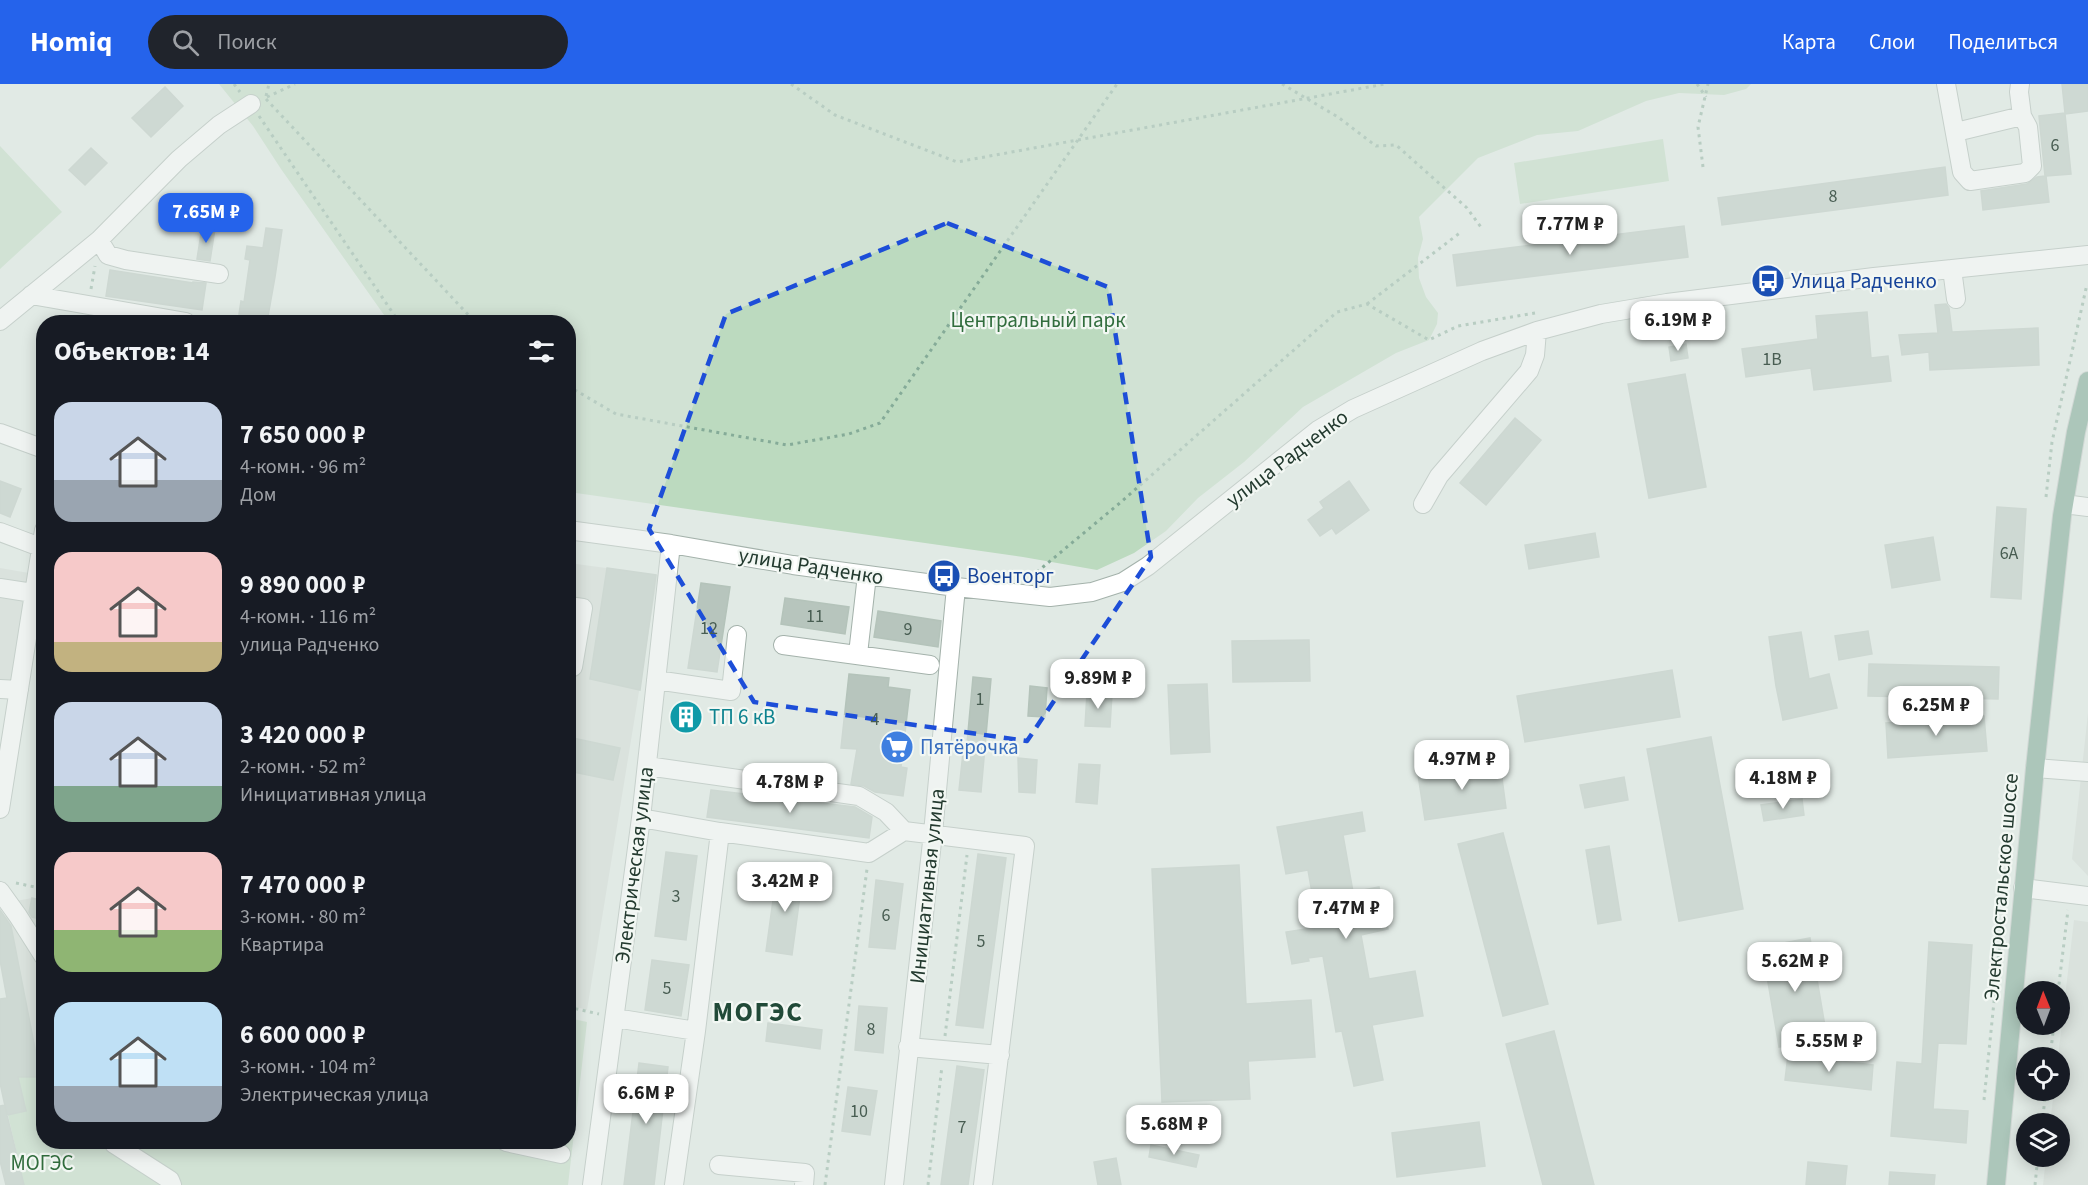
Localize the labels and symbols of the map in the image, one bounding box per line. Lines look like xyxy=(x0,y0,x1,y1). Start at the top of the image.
house number: 6 xyxy=(2051,133,2060,158)
house number: 8 xyxy=(1829,184,1838,209)
pin: 7.65M ₽ xyxy=(151,193,261,244)
pin: 7.77M ₽ xyxy=(1515,205,1625,256)
bus stop icon: Улица Радченко xyxy=(1750,263,1786,299)
place label: Улица Радченко xyxy=(1791,266,1937,296)
pin: 6.19M ₽ xyxy=(1623,301,1733,352)
park label: Центральный парк xyxy=(950,305,1126,335)
house number: 1В xyxy=(1762,347,1782,372)
street label: улица Радченко xyxy=(1220,402,1354,514)
street label: улица Радченко xyxy=(736,540,886,592)
house number: 6А xyxy=(2000,541,2019,566)
bus stop icon: Военторг xyxy=(926,558,962,594)
place label: Военторг xyxy=(967,561,1054,591)
house number: 11 xyxy=(806,604,824,629)
house number: 12 xyxy=(700,616,718,641)
house number: 9 xyxy=(904,617,913,642)
pin: 9.89M ₽ xyxy=(1043,659,1153,710)
pin: 6.25M ₽ xyxy=(1881,686,1991,737)
house number: 1 xyxy=(976,687,984,712)
building icon: ТП 6 кВ xyxy=(668,699,704,735)
place label: ТП 6 кВ xyxy=(709,702,775,732)
house number: 4 xyxy=(871,707,880,732)
supermarket icon: Пятёрочка xyxy=(879,729,915,765)
place label: Пятёрочка xyxy=(920,732,1019,762)
pin: 4.97M ₽ xyxy=(1407,740,1517,791)
pin: 4.18M ₽ xyxy=(1728,759,1838,810)
pin: 4.78M ₽ xyxy=(735,763,845,814)
street label: Электрическая улица xyxy=(607,765,661,965)
street label: Электростальское шоссе xyxy=(1976,772,2026,1002)
street label: Инициативная улица xyxy=(902,787,952,985)
pin: 3.42M ₽ xyxy=(730,862,840,913)
house number: 3 xyxy=(672,884,681,909)
pin: 7.47M ₽ xyxy=(1291,889,1401,940)
house number: 6 xyxy=(882,903,891,928)
house number: 5 xyxy=(977,929,986,954)
pin: 5.62M ₽ xyxy=(1740,942,1850,993)
house number: 5 xyxy=(663,976,672,1001)
north arrow xyxy=(2016,981,2070,1035)
district label: МОГЭС xyxy=(713,993,803,1032)
house number: 8 xyxy=(867,1017,876,1042)
pin: 5.55M ₽ xyxy=(1774,1022,1884,1073)
pin: 6.6M ₽ xyxy=(597,1074,695,1125)
house number: 10 xyxy=(850,1099,868,1124)
pin: 5.68M ₽ xyxy=(1119,1105,1229,1156)
house number: 7 xyxy=(958,1115,967,1140)
park label: МОГЭС xyxy=(11,1148,73,1178)

